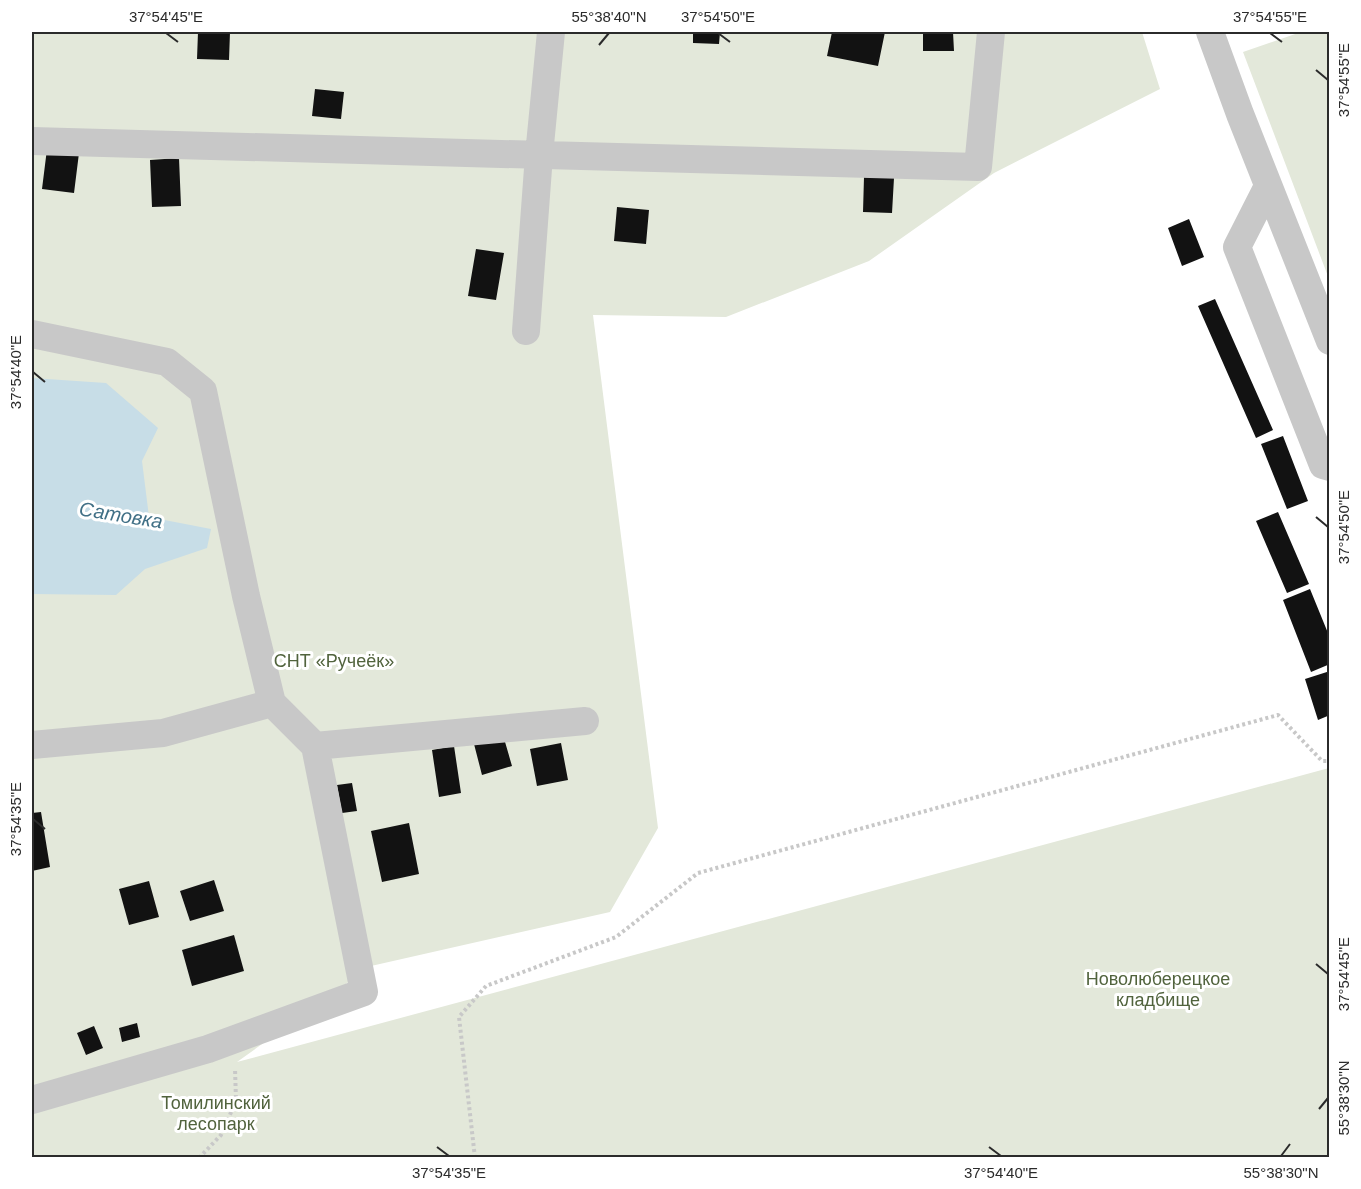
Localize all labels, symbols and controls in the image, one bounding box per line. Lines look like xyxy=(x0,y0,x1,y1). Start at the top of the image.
text: 37°54'45"E xyxy=(129,8,203,25)
text: 55°38'40"N xyxy=(571,8,647,25)
text: 37°54'50"E xyxy=(681,8,755,25)
text: 37°54'55"E xyxy=(1233,8,1307,25)
text: 37°54'55"E xyxy=(1335,43,1352,117)
text: 37°54'40"E xyxy=(7,335,24,409)
text: 37°54'50"E xyxy=(1335,490,1352,564)
water label: Сатовка xyxy=(78,498,164,532)
park label: СНТ «Ручеёк» xyxy=(274,651,394,671)
text: 37°54'35"E xyxy=(7,782,24,856)
text: 37°54'45"E xyxy=(1335,937,1352,1011)
park label: Новолюберецкое кладбище xyxy=(1086,969,1230,1010)
text: 55°38'30"N xyxy=(1335,1060,1352,1136)
park label: Томилинский лесопарк xyxy=(161,1093,271,1134)
text: 37°54'35"E xyxy=(412,1164,486,1181)
text: 37°54'40"E xyxy=(964,1164,1038,1181)
text: 55°38'30"N xyxy=(1243,1164,1319,1181)

